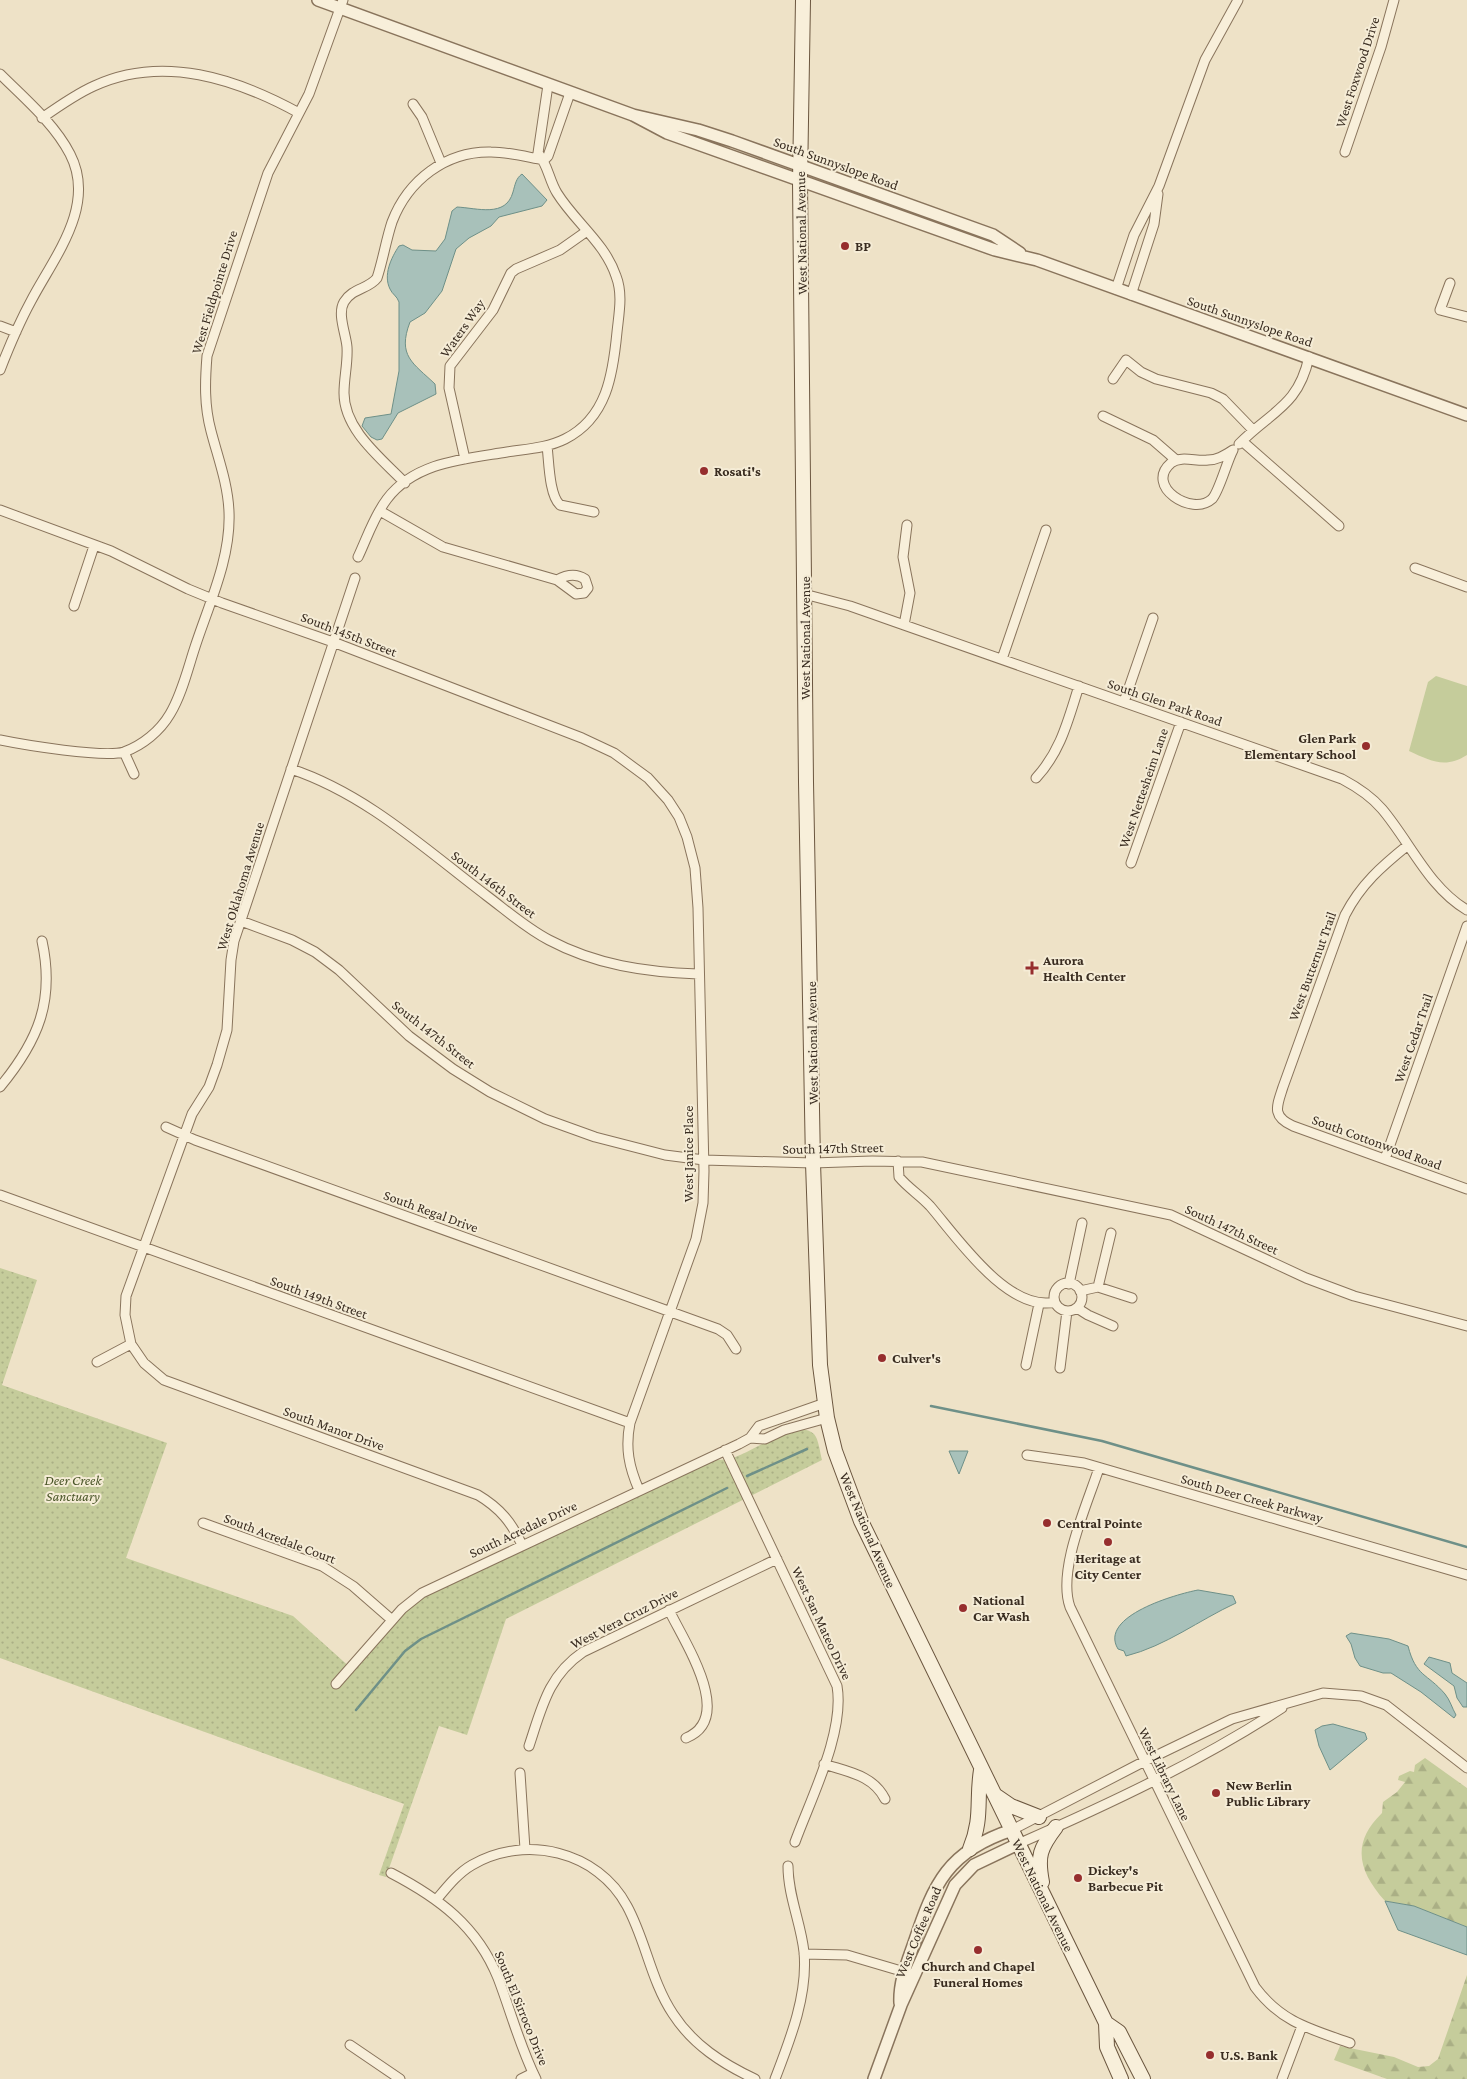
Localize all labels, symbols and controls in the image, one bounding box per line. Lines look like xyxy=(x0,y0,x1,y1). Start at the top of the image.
street label: West Foxwood Drive xyxy=(1332,15,1382,129)
street label: South Sunnyslope Road xyxy=(771,133,901,193)
street label: West National Avenue xyxy=(792,171,810,295)
street label: West Fieldpointe Drive xyxy=(188,228,240,356)
place label: BP xyxy=(855,238,871,254)
marker: BP xyxy=(839,240,851,252)
street label: South Sunnyslope Road xyxy=(1185,292,1315,350)
street label: Waters Way xyxy=(436,295,488,360)
place label: Rosati's xyxy=(714,463,761,479)
marker: Rosati's xyxy=(698,465,710,477)
street label: West National Avenue xyxy=(797,576,813,700)
street label: South 145th Street xyxy=(299,608,400,660)
street label: South Glen Park Road xyxy=(1105,675,1225,729)
street label: West Nettesheim Lane xyxy=(1115,726,1171,850)
place label: Glen Park Elementary School xyxy=(1244,730,1356,762)
marker: Glen Park Elementary School xyxy=(1360,740,1372,752)
street label: West Oklahoma Avenue xyxy=(213,820,267,952)
street label: South 146th Street xyxy=(448,847,540,921)
street label: West Butternut Trail xyxy=(1285,909,1339,1023)
place label: Aurora Health Center xyxy=(1042,952,1126,984)
marker: Aurora Health Center xyxy=(1025,961,1039,975)
street label: West National Avenue xyxy=(803,981,821,1105)
street label: West Cedar Trail xyxy=(1390,991,1436,1085)
street label: South 147th Street xyxy=(389,997,479,1072)
street label: West Janice Place xyxy=(680,1106,696,1202)
street label: South Cottonwood Road xyxy=(1310,1111,1445,1173)
street label: South 147th Street xyxy=(782,1139,884,1157)
street label: South Regal Drive xyxy=(382,1186,480,1236)
street label: South 147th Street xyxy=(1183,1200,1282,1258)
street label: South 149th Street xyxy=(268,1272,370,1322)
place label: Culver's xyxy=(892,1350,941,1366)
marker: Culver's xyxy=(876,1352,888,1364)
street label: South Manor Drive xyxy=(281,1402,387,1454)
street label: West National Avenue xyxy=(836,1470,900,1590)
street label: South Deer Creek Parkway xyxy=(1179,1470,1325,1526)
park label: Deer Creek Sanctuary xyxy=(44,1472,102,1504)
street label: South Acredale Drive xyxy=(467,1497,579,1561)
street label: South Acredale Court xyxy=(222,1509,339,1567)
place label: Central Pointe xyxy=(1057,1515,1143,1531)
marker: Central Pointe xyxy=(1041,1517,1053,1529)
marker: Heritage at City Center xyxy=(1102,1536,1114,1548)
place label: Heritage at City Center xyxy=(1075,1550,1142,1582)
street label: West San Mateo Drive xyxy=(789,1564,855,1682)
street label: West Vera Cruz Drive xyxy=(568,1584,680,1652)
place label: National Car Wash xyxy=(973,1592,1030,1624)
marker: National Car Wash xyxy=(957,1602,969,1614)
street label: West Library Lane xyxy=(1136,1725,1194,1823)
place label: New Berlin Public Library xyxy=(1226,1777,1310,1809)
marker: New Berlin Public Library xyxy=(1210,1787,1222,1799)
street label: West National Avenue xyxy=(1009,1836,1077,1954)
place label: Dickey's Barbecue Pit xyxy=(1088,1862,1164,1894)
marker: Dickey's Barbecue Pit xyxy=(1072,1872,1084,1884)
street label: West Coffee Road xyxy=(892,1883,945,1980)
marker: Church and Chapel Funeral Homes xyxy=(972,1944,984,1956)
street label: South El Sirroco Drive xyxy=(492,1948,552,2068)
place label: Church and Chapel Funeral Homes xyxy=(921,1958,1035,1990)
place label: U.S. Bank xyxy=(1220,2047,1278,2063)
marker: U.S. Bank xyxy=(1204,2049,1216,2061)

